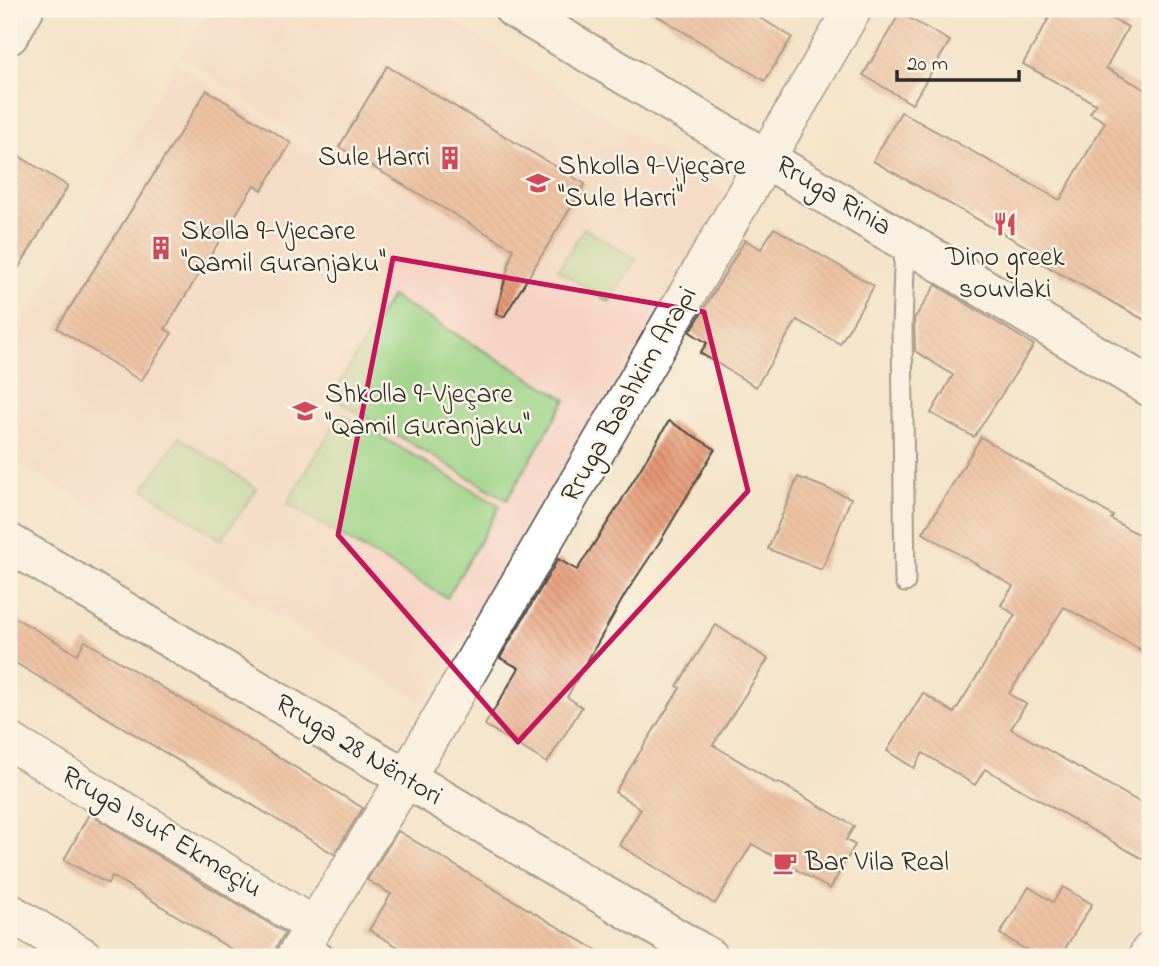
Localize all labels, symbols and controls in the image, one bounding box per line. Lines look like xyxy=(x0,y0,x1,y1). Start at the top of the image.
scale bar xyxy=(897,38,1019,82)
text: 20 m xyxy=(907,50,948,80)
place label: Sule Harri xyxy=(318,138,430,179)
building icon: Sule Harri xyxy=(436,144,464,172)
street label: Rruga Rinia xyxy=(767,146,899,248)
place label: Shkolla 9-Vjeçare "Sule Harri" xyxy=(558,147,746,220)
school or university icon: Shkolla 9-Vjeçare "Sule Harri" xyxy=(524,169,552,197)
restaurant icon: Dino greek souvlaki xyxy=(991,210,1019,238)
place label: Skolla 9-Vjecare "Qamil Guranjaku" xyxy=(181,212,386,285)
building icon: Skolla 9-Vjecare "Qamil Guranjaku" xyxy=(147,234,175,262)
place label: Dino greek souvlaki xyxy=(944,238,1066,311)
street label: Rruga Bashkim Arapi xyxy=(551,279,709,511)
place label: Shkolla 9-Vjeçare "Qamil Guranjaku" xyxy=(325,375,530,448)
school or university icon: Shkolla 9-Vjeçare "Qamil Guranjaku" xyxy=(291,397,319,425)
street label: Rruga 28 Nëntori xyxy=(266,685,450,817)
street label: Rruga Isuf Ekmeçiu xyxy=(53,757,269,909)
place label: Bar Vila Real xyxy=(804,843,949,884)
cafe icon: Bar Vila Real xyxy=(771,849,799,877)

